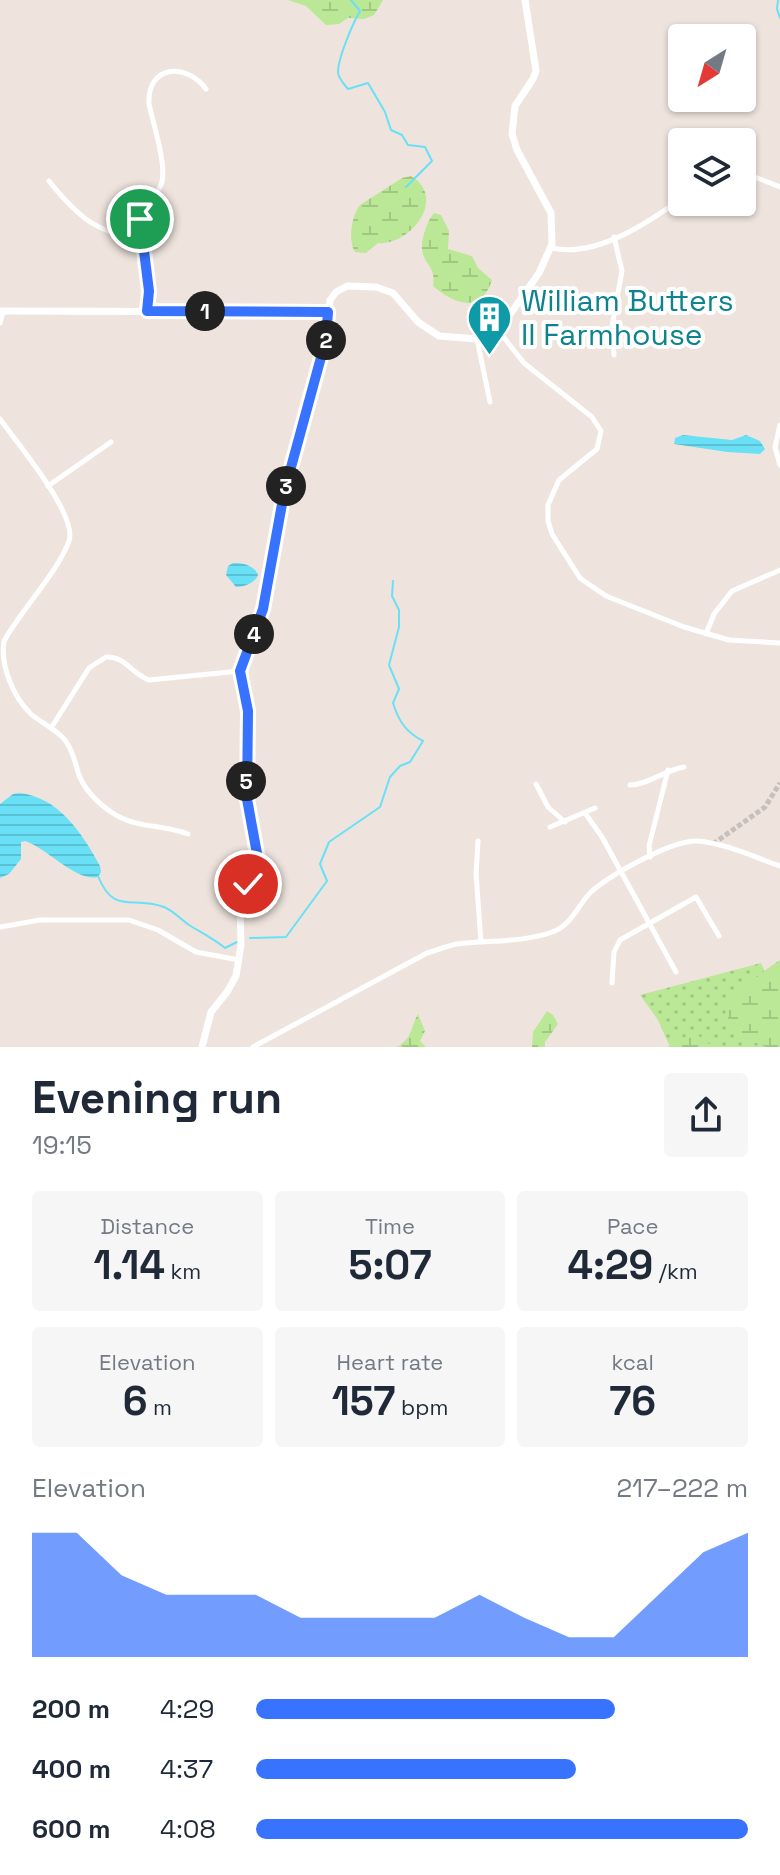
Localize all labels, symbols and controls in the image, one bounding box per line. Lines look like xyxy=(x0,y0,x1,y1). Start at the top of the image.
north arrow xyxy=(668,24,756,112)
map controls xyxy=(668,24,756,216)
button: layers xyxy=(668,128,756,216)
pin xyxy=(106,185,174,253)
icon: arrive xyxy=(118,197,162,241)
place label: William Butters II Farmhouse xyxy=(521,281,734,354)
pin: 1 xyxy=(185,291,225,331)
building icon: William Butters II Farmhouse xyxy=(466,293,514,356)
text: 1 xyxy=(200,297,210,325)
pin: 2 xyxy=(306,320,346,360)
text: 2 xyxy=(319,326,333,354)
pin: 3 xyxy=(266,466,306,506)
text: 3 xyxy=(279,472,293,500)
pin: 4 xyxy=(234,614,274,654)
text: 4 xyxy=(247,620,261,648)
pin: 5 xyxy=(226,761,266,801)
text: 5 xyxy=(239,767,253,795)
pin xyxy=(214,850,282,918)
icon: check xyxy=(226,862,270,906)
text: Evening run xyxy=(32,1070,282,1126)
button: share xyxy=(664,1073,748,1157)
text: 19:15 xyxy=(32,1128,92,1162)
text: Distance xyxy=(100,1212,194,1240)
text: Time xyxy=(365,1212,415,1240)
text: Pace xyxy=(607,1212,658,1240)
text: 1.14 xyxy=(93,1240,165,1291)
text: 5:07 xyxy=(348,1240,432,1291)
text: 4:29 xyxy=(568,1240,653,1291)
text: km xyxy=(165,1257,201,1285)
text: /km xyxy=(653,1257,698,1285)
text: Elevation xyxy=(99,1348,196,1376)
text: Heart rate xyxy=(337,1348,443,1376)
text: kcal xyxy=(611,1348,654,1376)
text: 6 xyxy=(123,1376,147,1427)
text: 157 xyxy=(332,1376,395,1427)
text: 76 xyxy=(609,1376,656,1427)
text: m xyxy=(147,1393,172,1421)
text: bpm xyxy=(395,1393,448,1421)
text: Elevation xyxy=(32,1471,146,1505)
text: 217–222 m xyxy=(616,1471,748,1505)
text: 200 m xyxy=(32,1692,110,1726)
text: 4:29 xyxy=(160,1692,214,1726)
text: 400 m xyxy=(32,1752,111,1786)
text: 4:37 xyxy=(160,1752,213,1786)
text: 600 m xyxy=(32,1812,111,1846)
text: 4:08 xyxy=(160,1812,216,1846)

